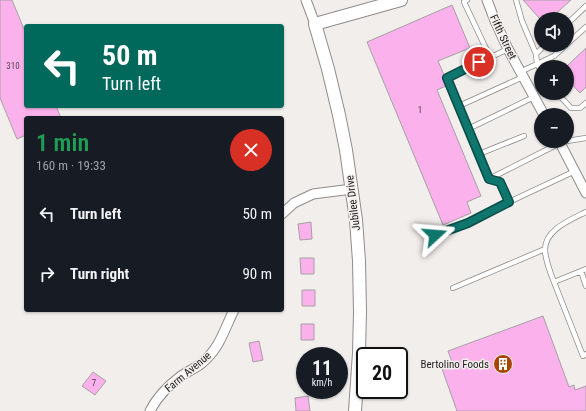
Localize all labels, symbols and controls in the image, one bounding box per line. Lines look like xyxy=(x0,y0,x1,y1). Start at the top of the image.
street label: Fifth Street xyxy=(487,12,519,62)
map controls xyxy=(534,12,574,148)
button: sound xyxy=(534,12,574,52)
text: 50 m xyxy=(102,39,158,72)
icon: left xyxy=(36,40,88,92)
pin xyxy=(462,45,496,79)
icon: arrive xyxy=(468,51,490,73)
button: + xyxy=(534,60,574,100)
house number: 310 xyxy=(6,61,20,71)
text: Turn left xyxy=(102,73,161,94)
house number: 1 xyxy=(418,105,422,115)
button: − xyxy=(534,108,574,148)
text: 1 min xyxy=(36,129,89,157)
button: close xyxy=(230,129,272,171)
text: 160 m · 19:33 xyxy=(36,158,106,173)
street label: Jubilee Drive xyxy=(343,174,363,232)
icon: left xyxy=(36,203,58,225)
text: Turn left xyxy=(70,205,121,223)
text: 50 m xyxy=(242,205,272,223)
position arrow xyxy=(414,214,456,256)
icon: right xyxy=(36,263,58,285)
text: Turn right xyxy=(70,265,129,283)
text: 90 m xyxy=(242,265,272,283)
speed limit sign: 20 xyxy=(356,347,408,399)
street label: Farm Avenue xyxy=(162,349,214,395)
building icon: Bertolino Foods xyxy=(492,353,514,375)
text: 11 xyxy=(312,356,332,380)
place label: Bertolino Foods xyxy=(420,358,489,371)
text: km/h xyxy=(312,377,332,388)
house number: 7 xyxy=(92,378,97,388)

